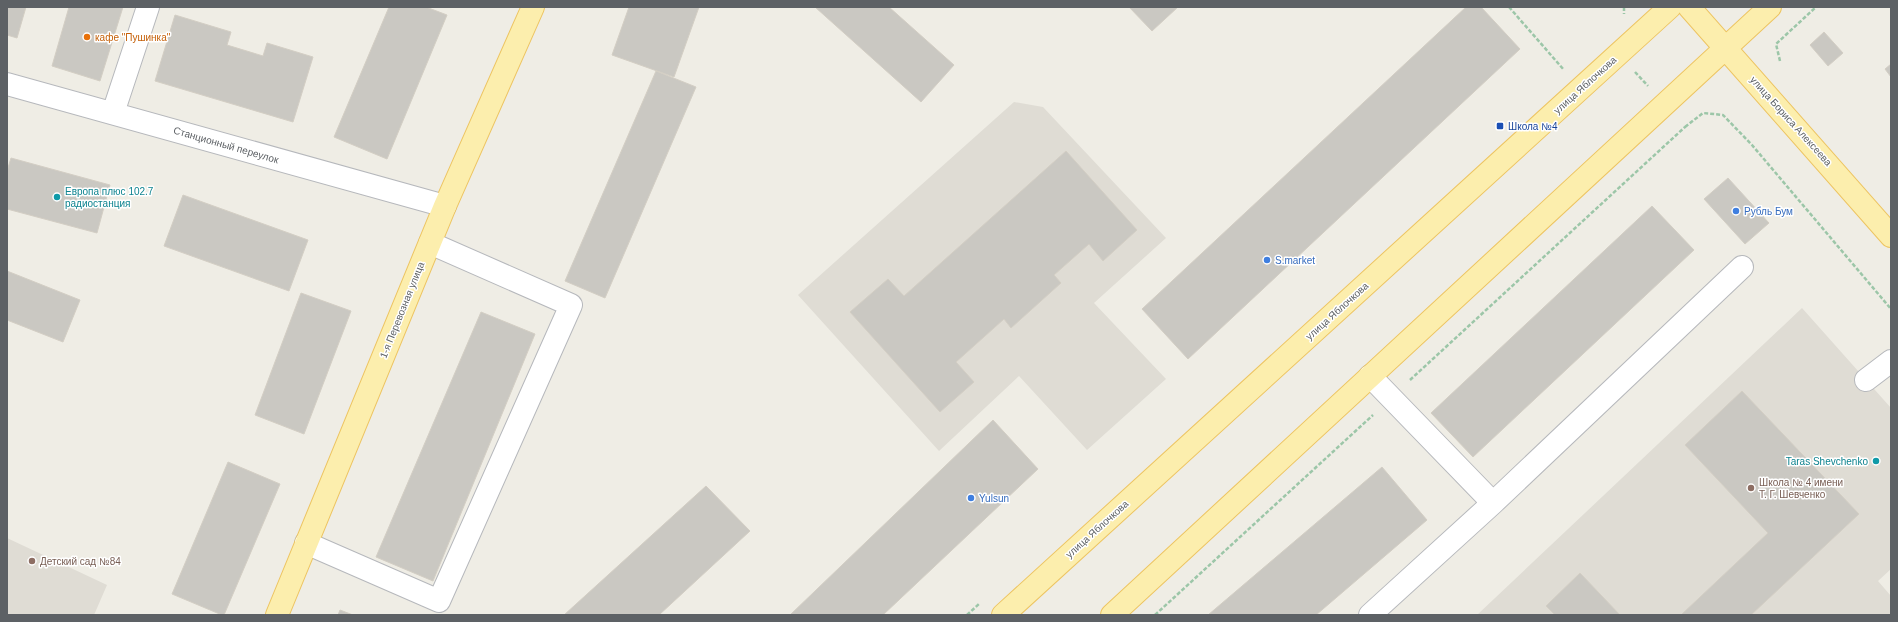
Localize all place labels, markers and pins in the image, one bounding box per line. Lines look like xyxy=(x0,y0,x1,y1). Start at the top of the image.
marker: кафе "Пушинка" xyxy=(82,32,92,42)
place label: кафе "Пушинка" xyxy=(95,32,171,43)
marker: Школа №4 xyxy=(1495,121,1505,131)
place label: Школа №4 xyxy=(1508,121,1558,132)
place label: Европа плюс 102.7 радиостанция xyxy=(65,186,154,209)
marker: Европа плюс 102.7 радиостанция xyxy=(52,192,62,202)
marker: Рубль Бум xyxy=(1731,206,1741,216)
place label: Рубль Бум xyxy=(1744,206,1793,217)
marker: S.market xyxy=(1262,255,1272,265)
place label: S.market xyxy=(1275,255,1315,266)
place label: Taras Shevchenko xyxy=(1786,456,1868,467)
marker: Taras Shevchenko xyxy=(1871,456,1881,466)
place label: Школа № 4 имени Т. Г. Шевченко xyxy=(1759,477,1843,500)
marker: Школа № 4 имени Т. Г. Шевченко xyxy=(1746,483,1756,493)
marker: Yulsun xyxy=(966,493,976,503)
place label: Yulsun xyxy=(979,493,1009,504)
marker: Детский сад №84 xyxy=(27,556,37,566)
place label: Детский сад №84 xyxy=(40,556,121,567)

